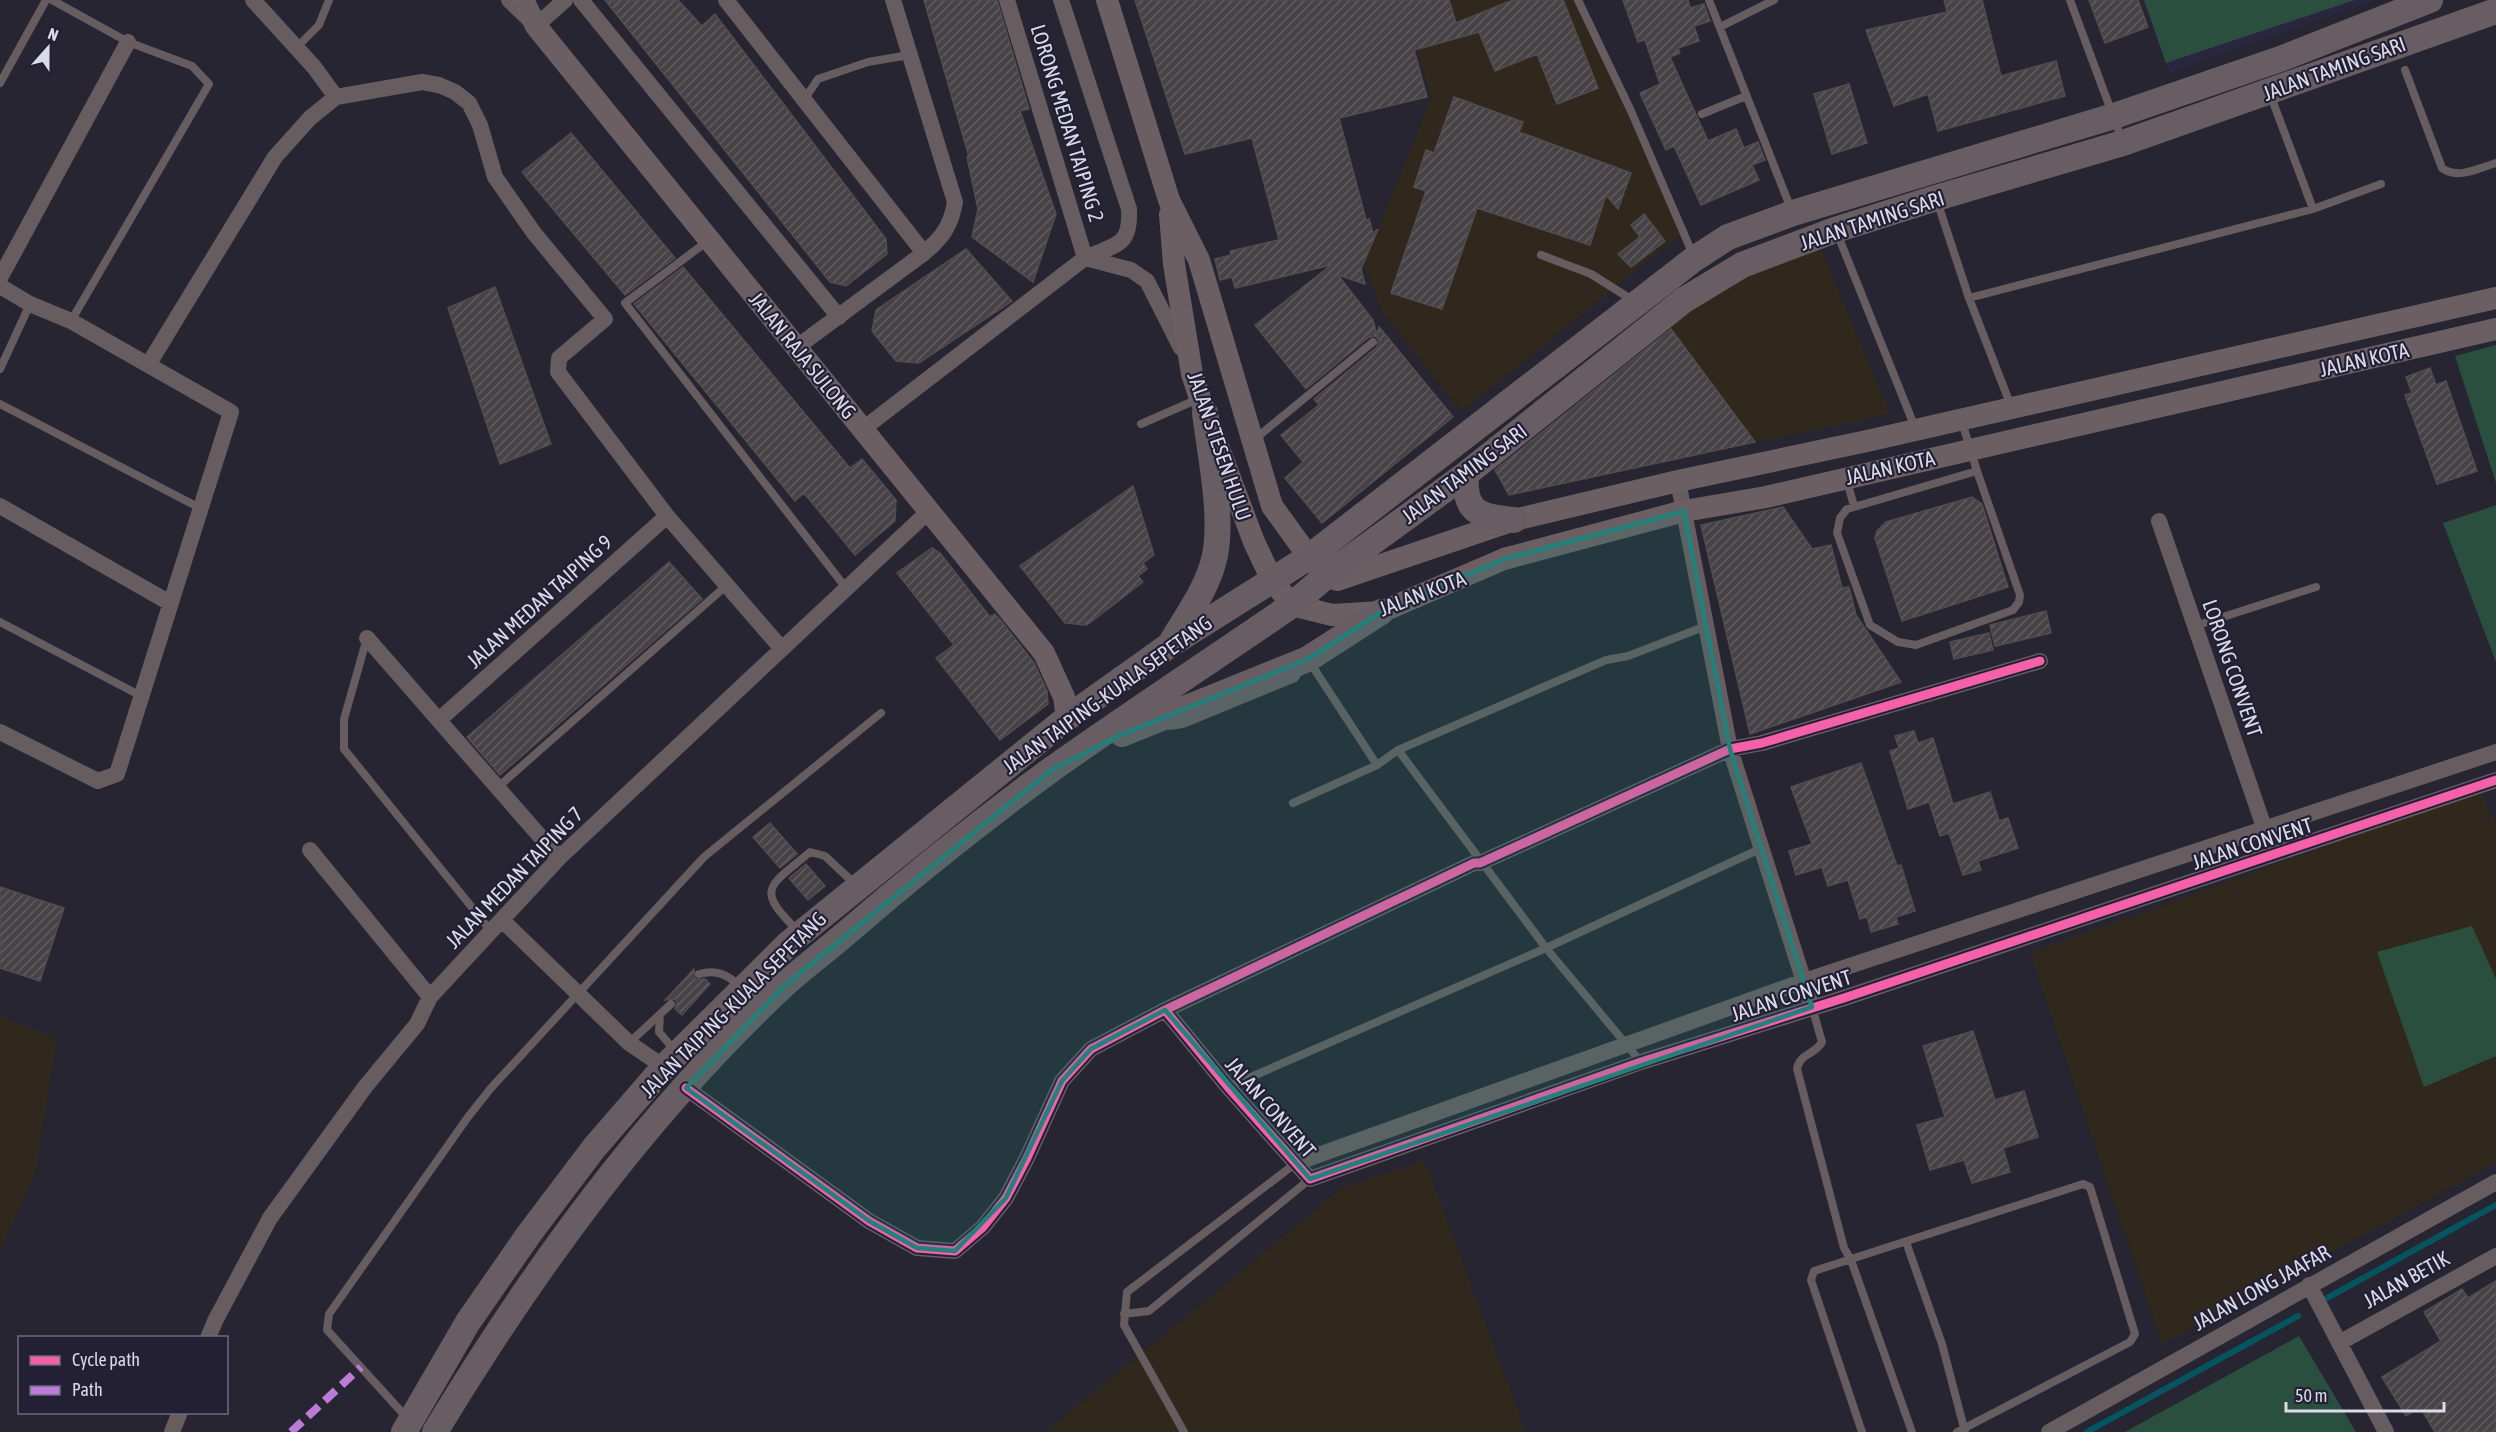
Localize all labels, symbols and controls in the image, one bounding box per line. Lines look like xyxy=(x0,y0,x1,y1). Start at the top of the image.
north arrow xyxy=(18,18,78,78)
street label: LORONG MEDAN TAIPING 2 xyxy=(1027,21,1109,225)
text: N xyxy=(46,24,61,44)
street label: JALAN TAMING SARI xyxy=(2259,31,2409,105)
street label: JALAN TAMING SARI xyxy=(1797,185,1947,255)
street label: JALAN RAJA SULONG xyxy=(745,287,861,423)
street label: JALAN KOTA xyxy=(2317,337,2412,381)
street label: JALAN STESEN HULU xyxy=(1183,368,1257,524)
street label: JALAN TAMING SARI xyxy=(1397,418,1531,528)
street label: JALAN KOTA xyxy=(1843,445,1938,489)
street label: JALAN MEDAN TAIPING 9 xyxy=(461,530,617,672)
street label: JALAN KOTA xyxy=(1375,565,1469,620)
street label: LORONG CONVENT xyxy=(2198,596,2268,740)
street label: JALAN TAIPING-KUALA SEPETANG xyxy=(998,610,1216,778)
street label: JALAN MEDAN TAIPING 7 xyxy=(440,801,588,953)
street label: JALAN CONVENT xyxy=(2189,812,2315,874)
street label: JALAN TAIPING-KUALA SEPETANG xyxy=(635,906,831,1102)
street label: JALAN CONVENT xyxy=(1728,964,1854,1026)
street label: JALAN CONVENT xyxy=(1221,1052,1321,1162)
street label: JALAN LONG JAAFAR xyxy=(2188,1239,2334,1335)
street label: JALAN BETIK xyxy=(2359,1245,2454,1312)
legend xyxy=(18,1336,228,1414)
text: Cycle path xyxy=(72,1349,140,1370)
scale bar xyxy=(2286,1375,2444,1413)
text: Path xyxy=(72,1379,103,1400)
text: 50 m xyxy=(2295,1385,2327,1406)

